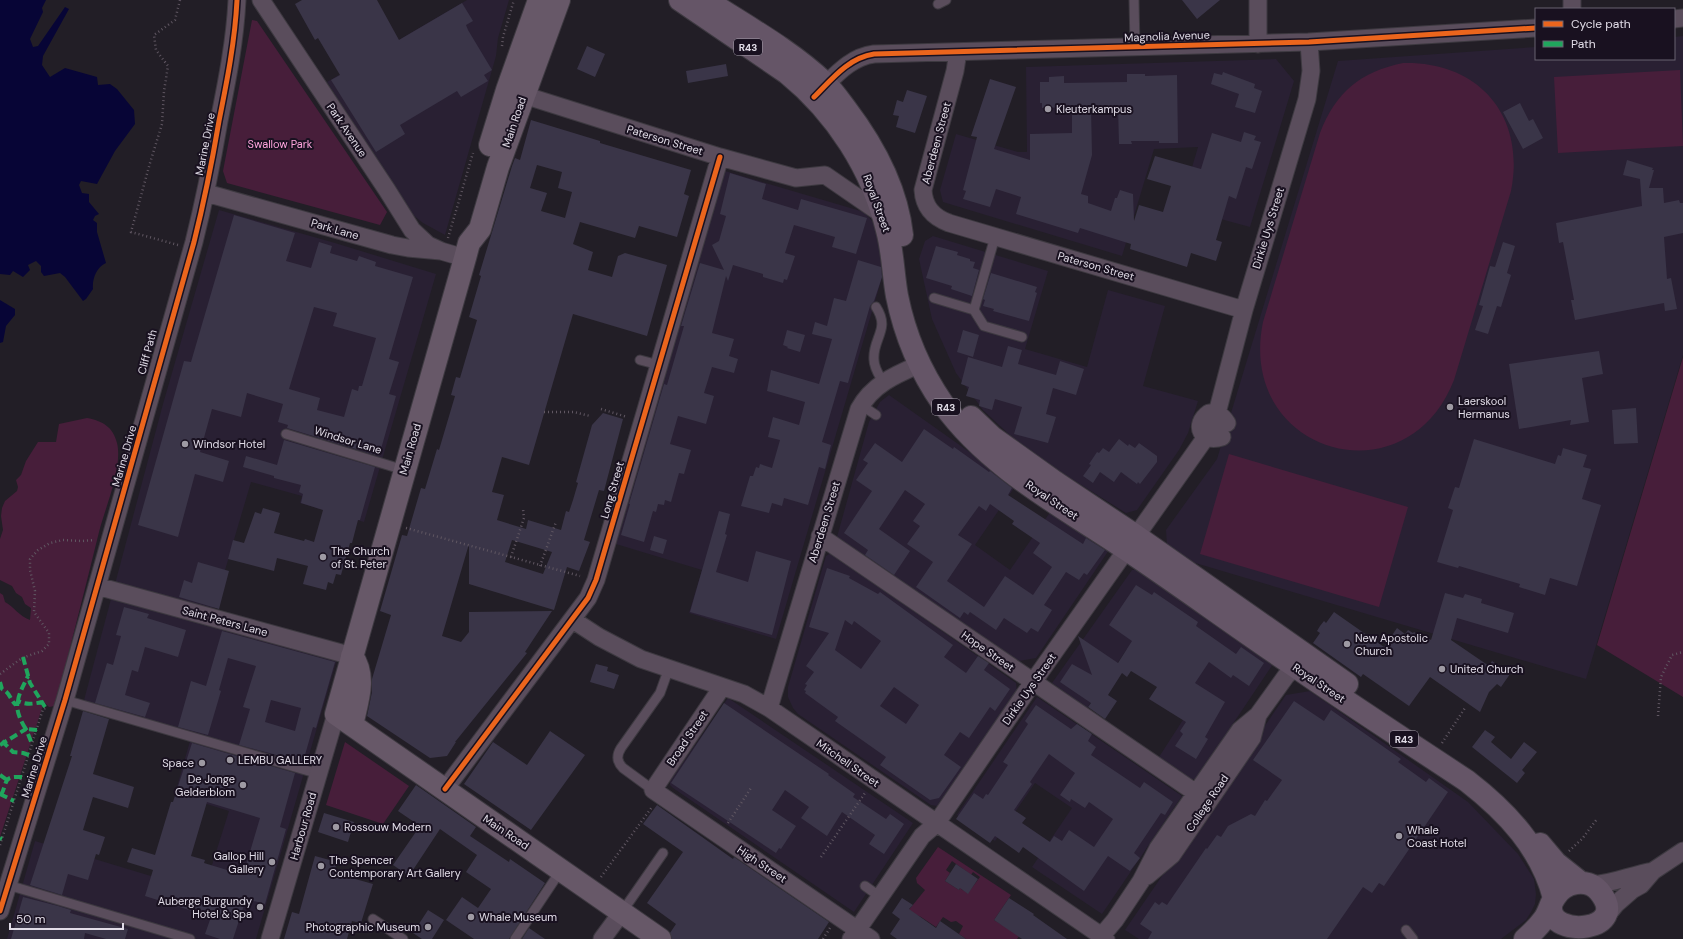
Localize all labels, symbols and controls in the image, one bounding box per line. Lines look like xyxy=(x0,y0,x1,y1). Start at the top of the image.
legend xyxy=(1535,8,1675,60)
text: Cycle path xyxy=(1571,16,1631,32)
street label: Magnolia Avenue xyxy=(1124,28,1210,44)
text: Path xyxy=(1571,36,1596,52)
road number: R43 xyxy=(734,39,762,55)
street label: Main Road xyxy=(499,95,529,149)
street label: Park Avenue xyxy=(324,100,370,160)
street label: Aberdeen Street xyxy=(918,101,954,185)
place label: Kleuterkampus xyxy=(1056,102,1132,116)
marker: Kleuterkampus xyxy=(1043,104,1053,114)
street label: Marine Drive xyxy=(192,112,218,176)
street label: Paterson Street xyxy=(625,122,705,158)
park label: Swallow Park xyxy=(248,137,313,151)
street label: Royal Street xyxy=(860,172,894,234)
street label: Dirkie Uys Street xyxy=(1249,186,1287,270)
street label: Park Lane xyxy=(310,216,360,242)
street label: Paterson Street xyxy=(1056,248,1136,284)
street label: Cliff Path xyxy=(134,328,160,376)
place label: Laerskool Hermanus xyxy=(1458,394,1510,421)
road number: R43 xyxy=(932,399,960,415)
marker: Laerskool Hermanus xyxy=(1445,402,1455,412)
street label: Main Road xyxy=(396,422,424,476)
street label: Windsor Lane xyxy=(313,423,383,457)
street label: Marine Drive xyxy=(109,424,139,488)
place label: Windsor Hotel xyxy=(193,437,265,451)
marker: Windsor Hotel xyxy=(180,439,190,449)
street label: Long Street xyxy=(597,460,627,520)
street label: Royal Street xyxy=(1023,477,1081,523)
street label: Aberdeen Street xyxy=(805,480,843,564)
place label: The Church of St. Peter xyxy=(331,544,390,571)
marker: The Church of St. Peter xyxy=(318,552,328,562)
street label: Saint Peters Lane xyxy=(181,603,269,639)
street label: Hope Street xyxy=(959,628,1017,674)
place label: New Apostolic Church xyxy=(1355,631,1428,658)
marker: New Apostolic Church xyxy=(1342,639,1352,649)
street label: Dirkie Uys Street xyxy=(999,650,1059,728)
street label: Royal Street xyxy=(1290,660,1348,706)
place label: United Church xyxy=(1450,662,1523,676)
marker: United Church xyxy=(1437,664,1447,674)
street label: Broad Street xyxy=(663,708,711,768)
road number: R43 xyxy=(1390,731,1418,747)
street label: Marine Drive xyxy=(18,735,50,799)
street label: Mitchell Street xyxy=(814,736,882,790)
place label: LEMBU GALLERY xyxy=(238,753,323,767)
marker: LEMBU GALLERY xyxy=(225,755,235,765)
place label: Space xyxy=(162,756,194,770)
marker: Space xyxy=(197,758,207,768)
place label: De Jonge Gelderblom xyxy=(175,772,235,799)
street label: College Road xyxy=(1183,772,1231,834)
marker: De Jonge Gelderblom xyxy=(238,780,248,790)
street label: Harbour Road xyxy=(287,790,319,862)
street label: Main Road xyxy=(480,811,532,853)
place label: Rossouw Modern xyxy=(344,820,431,834)
marker: Rossouw Modern xyxy=(331,822,341,832)
place label: Whale Coast Hotel xyxy=(1407,823,1467,850)
marker: Whale Coast Hotel xyxy=(1394,831,1404,841)
street label: High Street xyxy=(735,842,789,886)
place label: Gallop Hill Gallery xyxy=(213,849,264,876)
place label: The Spencer Contemporary Art Gallery xyxy=(329,853,461,880)
marker: Gallop Hill Gallery xyxy=(267,857,277,867)
marker: The Spencer Contemporary Art Gallery xyxy=(316,861,326,871)
place label: Auberge Burgundy Hotel & Spa xyxy=(158,894,252,921)
marker: Auberge Burgundy Hotel & Spa xyxy=(255,902,265,912)
scale bar xyxy=(10,905,123,931)
place label: Whale Museum xyxy=(479,910,557,924)
text: 50 m xyxy=(16,911,45,927)
marker: Whale Museum xyxy=(466,912,476,922)
place label: Photographic Museum xyxy=(306,920,420,934)
marker: Photographic Museum xyxy=(423,922,433,932)

